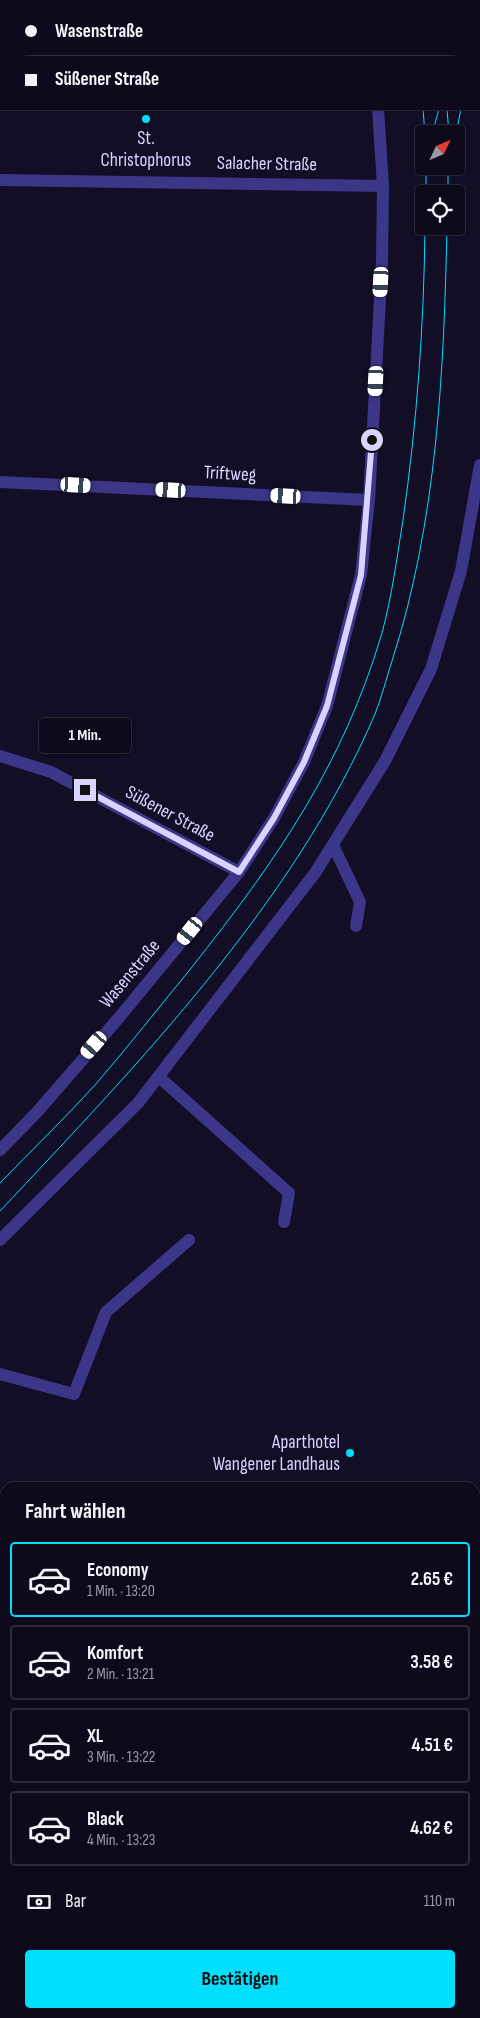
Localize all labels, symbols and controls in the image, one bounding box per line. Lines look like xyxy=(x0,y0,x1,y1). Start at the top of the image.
text: Wasenstraße xyxy=(55,20,143,43)
text: Süßener Straße xyxy=(55,68,159,91)
marker: St. Christophorus xyxy=(140,113,152,125)
north arrow xyxy=(415,125,465,175)
map controls xyxy=(415,125,465,235)
place label: St. Christophorus xyxy=(101,127,192,172)
street label: Salacher Straße xyxy=(217,152,317,176)
button: locate xyxy=(415,185,465,235)
car xyxy=(372,267,389,297)
car xyxy=(367,366,384,396)
route start xyxy=(361,429,383,451)
street label: Triftweg xyxy=(203,461,257,487)
car xyxy=(60,477,91,493)
car xyxy=(155,482,186,498)
car xyxy=(270,488,301,504)
callout: 1 Min. xyxy=(39,718,131,752)
text: 1 Min. xyxy=(69,726,101,745)
route end xyxy=(74,779,96,801)
street label: Süßener Straße xyxy=(121,781,219,847)
car xyxy=(174,915,205,947)
street label: Wasenstraße xyxy=(95,935,165,1013)
car xyxy=(78,1029,109,1061)
place label: Aparthotel Wangener Landhaus xyxy=(213,1431,340,1476)
marker: Aparthotel Wangener Landhaus xyxy=(344,1447,356,1459)
text: Fahrt wählen xyxy=(25,1498,126,1525)
icon: car xyxy=(27,1557,72,1602)
text: Economy xyxy=(87,1559,149,1582)
text: 2.65 € xyxy=(411,1568,453,1591)
text: 1 Min. · 13:20 xyxy=(87,1582,155,1601)
icon: car xyxy=(27,1640,72,1685)
text: Komfort xyxy=(87,1642,143,1665)
text: 3.58 € xyxy=(410,1651,453,1674)
text: 2 Min. · 13:21 xyxy=(87,1665,154,1684)
icon: car xyxy=(27,1723,72,1768)
text: XL xyxy=(87,1725,103,1748)
text: 4.51 € xyxy=(411,1734,453,1757)
text: 3 Min. · 13:22 xyxy=(87,1748,155,1767)
icon: car xyxy=(27,1806,72,1851)
text: Black xyxy=(87,1808,124,1831)
text: 4.62 € xyxy=(410,1817,453,1840)
text: 4 Min. · 13:23 xyxy=(87,1831,156,1850)
icon: cash xyxy=(25,1888,53,1916)
text: Bar xyxy=(65,1890,86,1913)
text: 110 m xyxy=(424,1892,455,1911)
button: Bestätigen xyxy=(25,1950,455,2008)

